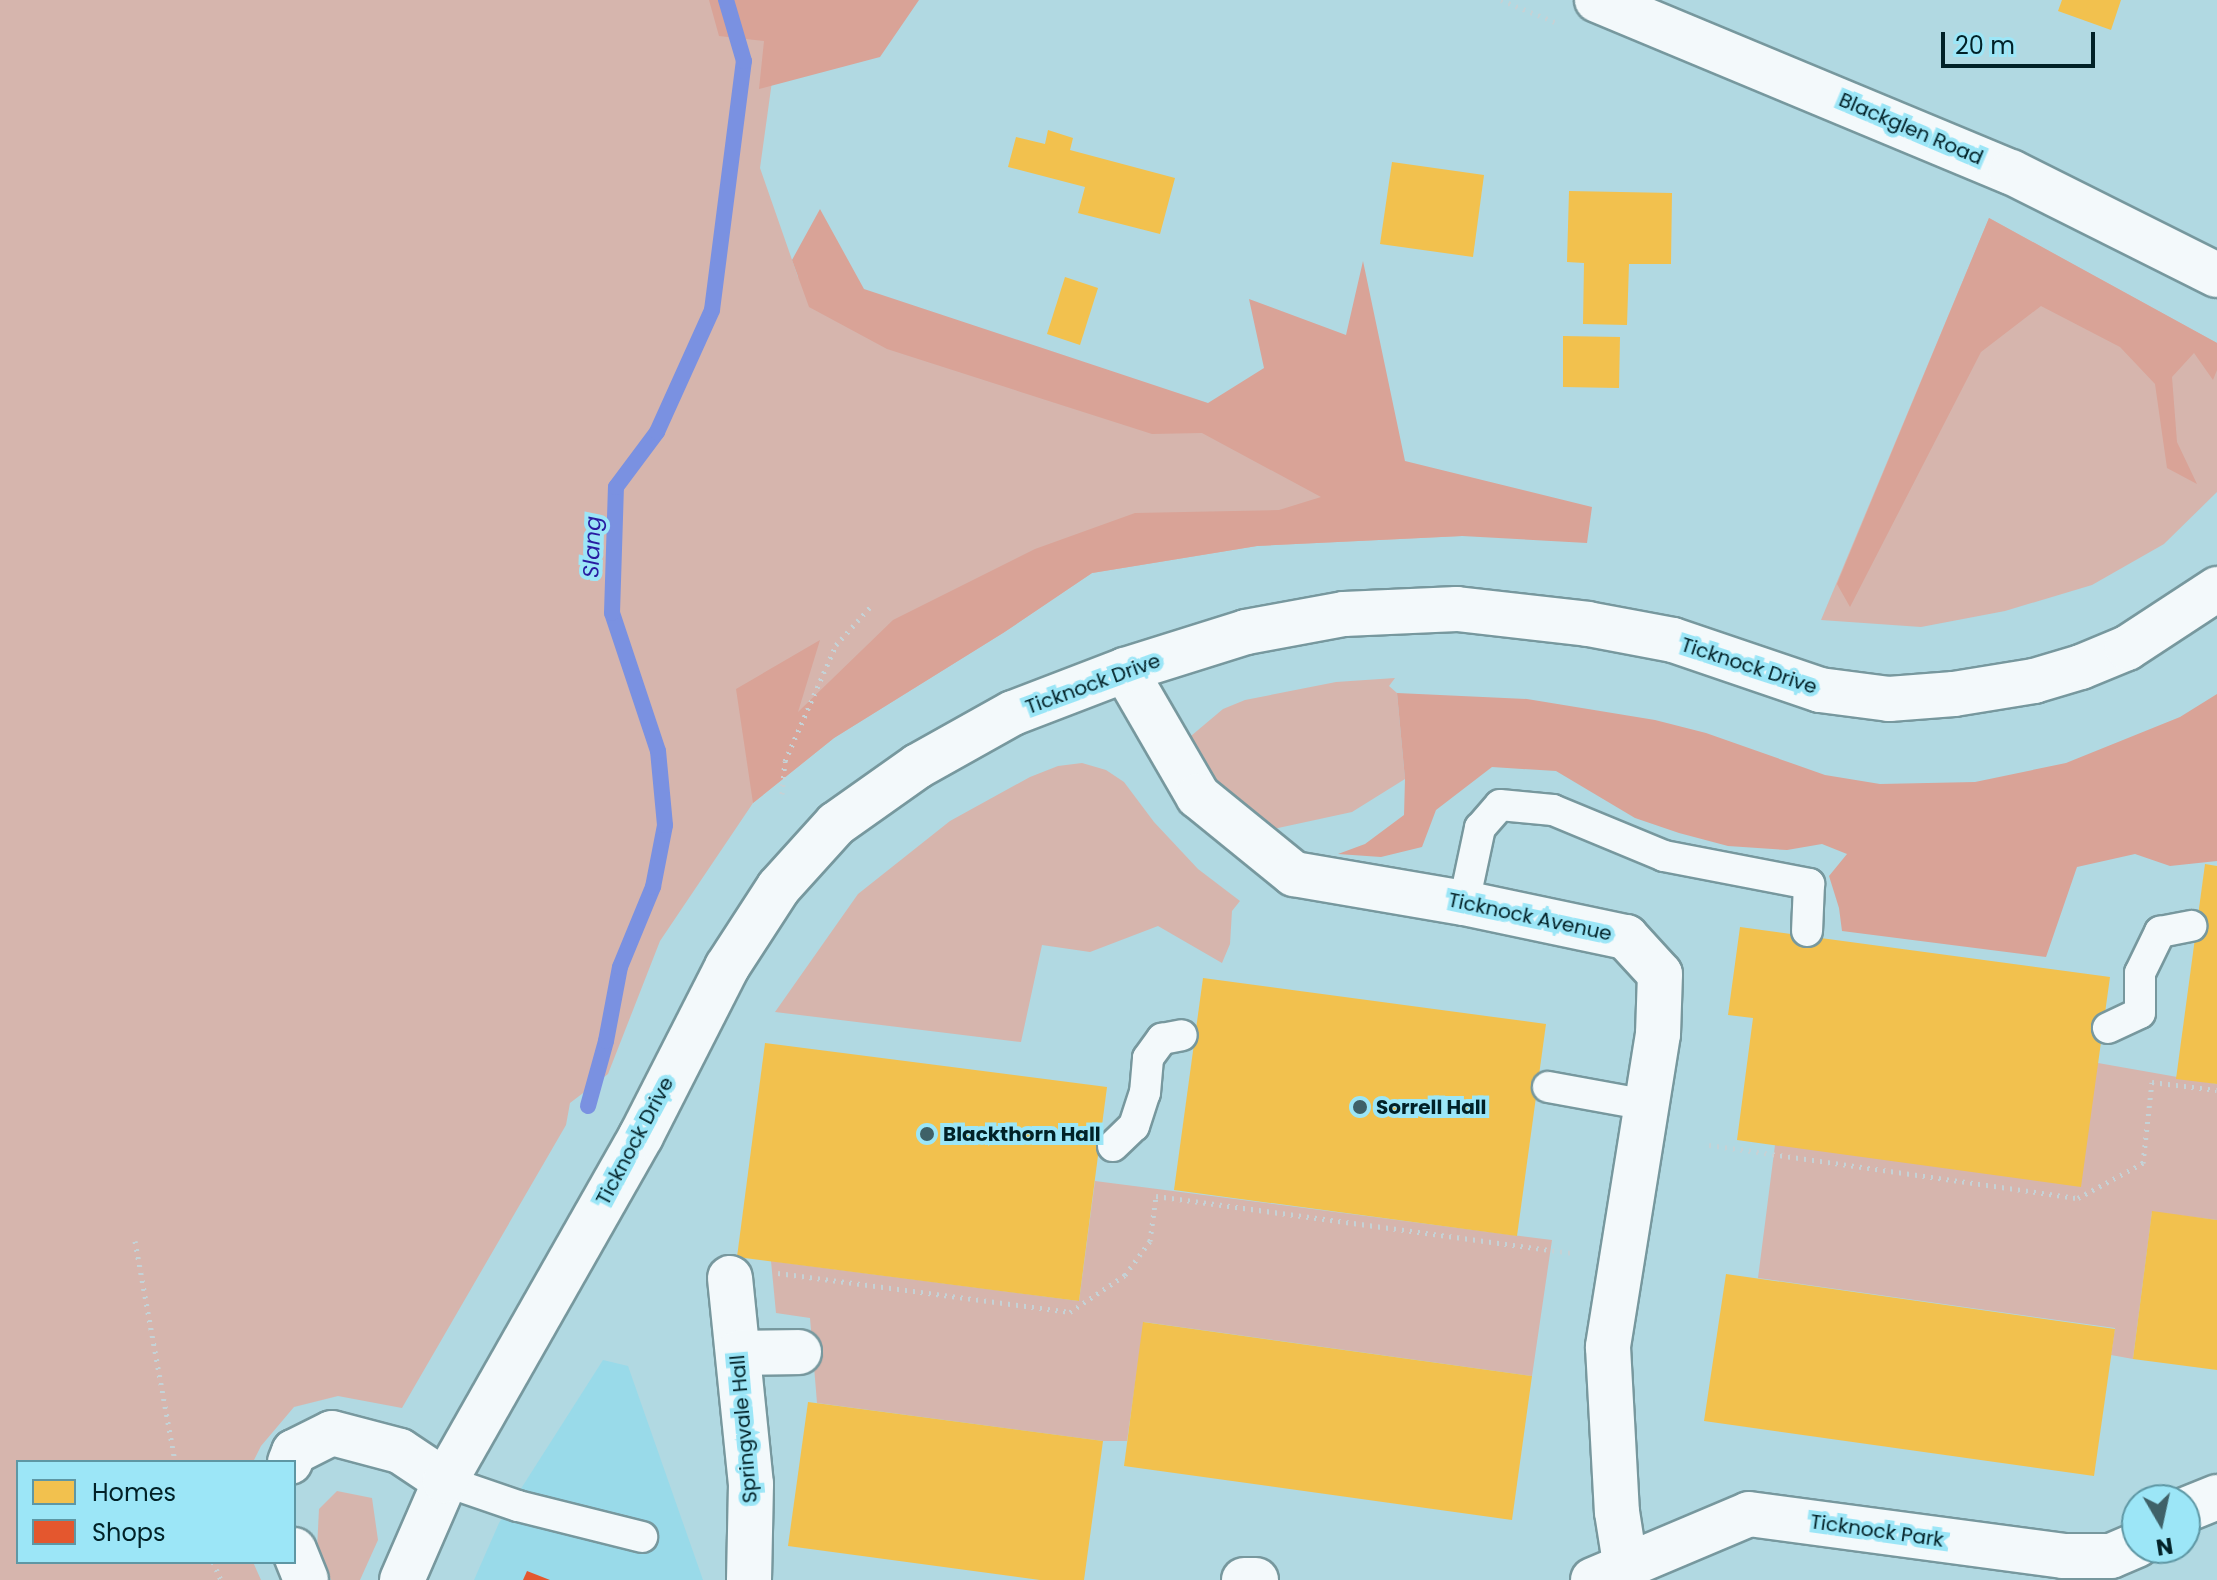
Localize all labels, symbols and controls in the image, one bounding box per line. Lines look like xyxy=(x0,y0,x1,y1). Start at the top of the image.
scale bar xyxy=(1945,16,2099,66)
text: 20 m xyxy=(1955,29,2015,62)
street label: Blackglen Road xyxy=(1835,88,1987,170)
water label: Slang xyxy=(578,516,606,578)
street label: Ticknock Drive xyxy=(1678,633,1820,699)
street label: Ticknock Drive xyxy=(1022,648,1164,720)
street label: Ticknock Avenue xyxy=(1446,888,1614,946)
street label: Ticknock Drive xyxy=(591,1073,679,1209)
place label: Sorrell Hall xyxy=(1376,1095,1487,1119)
marker: Sorrell Hall xyxy=(1351,1098,1369,1116)
place label: Blackthorn Hall xyxy=(943,1122,1101,1146)
marker: Blackthorn Hall xyxy=(918,1125,936,1143)
street label: Springvale Hall xyxy=(726,1354,762,1504)
legend xyxy=(16,1460,296,1564)
text: Homes xyxy=(92,1476,176,1509)
north arrow xyxy=(2121,1484,2201,1564)
street label: Ticknock Park xyxy=(1809,1510,1945,1552)
text: Shops xyxy=(92,1516,166,1549)
text: N xyxy=(2154,1530,2175,1563)

